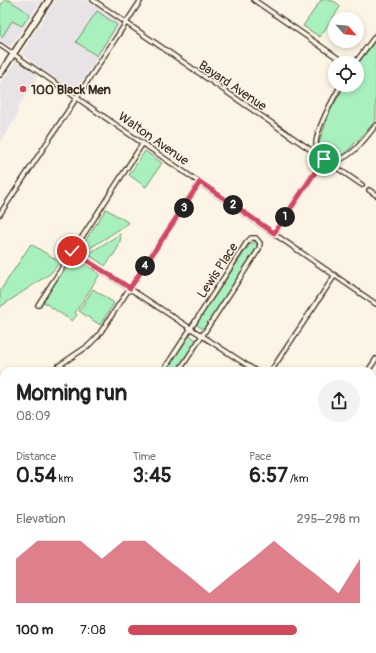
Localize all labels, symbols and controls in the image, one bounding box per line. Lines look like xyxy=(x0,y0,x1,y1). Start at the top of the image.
north arrow xyxy=(328,12,364,48)
map controls xyxy=(328,12,364,92)
button: locate xyxy=(328,56,364,92)
street label: Bayard Avenue xyxy=(195,57,270,115)
place label: 100 Black Men xyxy=(31,82,112,98)
marker: 100 Black Men xyxy=(18,84,28,94)
street label: Walton Avenue xyxy=(115,109,192,169)
pin xyxy=(307,142,341,176)
icon: arrive xyxy=(313,148,335,170)
pin: 2 xyxy=(223,195,243,215)
pin: 3 xyxy=(174,198,194,218)
text: 2 xyxy=(230,198,236,211)
text: 3 xyxy=(181,201,187,214)
pin: 1 xyxy=(275,207,295,227)
text: 1 xyxy=(283,210,287,223)
pin xyxy=(55,234,89,268)
street label: Lewis Place xyxy=(194,239,242,301)
icon: check xyxy=(61,240,83,262)
pin: 4 xyxy=(135,256,155,276)
text: 4 xyxy=(142,259,148,272)
text: Morning run xyxy=(16,379,127,407)
button: share xyxy=(318,380,360,422)
text: 08:09 xyxy=(16,408,50,424)
text: Distance xyxy=(16,450,56,463)
text: Time xyxy=(133,450,156,463)
text: Pace xyxy=(249,450,271,463)
text: 0.54 xyxy=(16,463,56,488)
text: 3:45 xyxy=(133,463,172,488)
text: 6:57 xyxy=(249,463,288,488)
text: km xyxy=(56,472,73,485)
text: /km xyxy=(288,472,308,485)
text: Elevation xyxy=(16,511,66,527)
text: 295–298 m xyxy=(296,511,360,527)
text: 100 m xyxy=(16,622,53,638)
text: 7:08 xyxy=(80,622,106,638)

